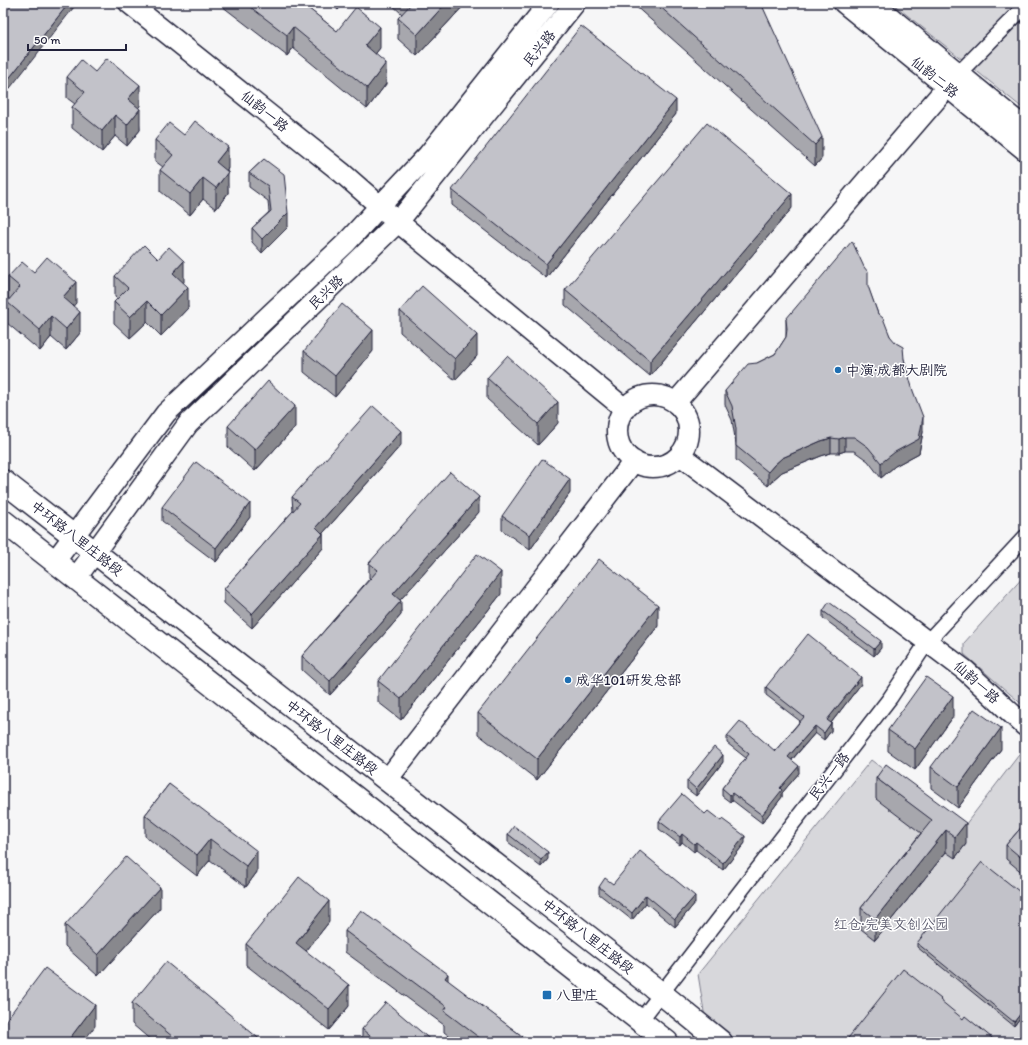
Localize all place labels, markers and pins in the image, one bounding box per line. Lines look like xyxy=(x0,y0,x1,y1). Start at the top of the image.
place label: 中演·成都大剧院 xyxy=(846,362,947,379)
marker: 中演·成都大剧院 xyxy=(833,365,843,375)
place label: 成华101研发总部 xyxy=(576,672,682,689)
marker: 成华101研发总部 xyxy=(563,675,573,685)
place label: 八里庄 xyxy=(556,987,598,1004)
marker: 八里庄 xyxy=(541,989,553,1001)

